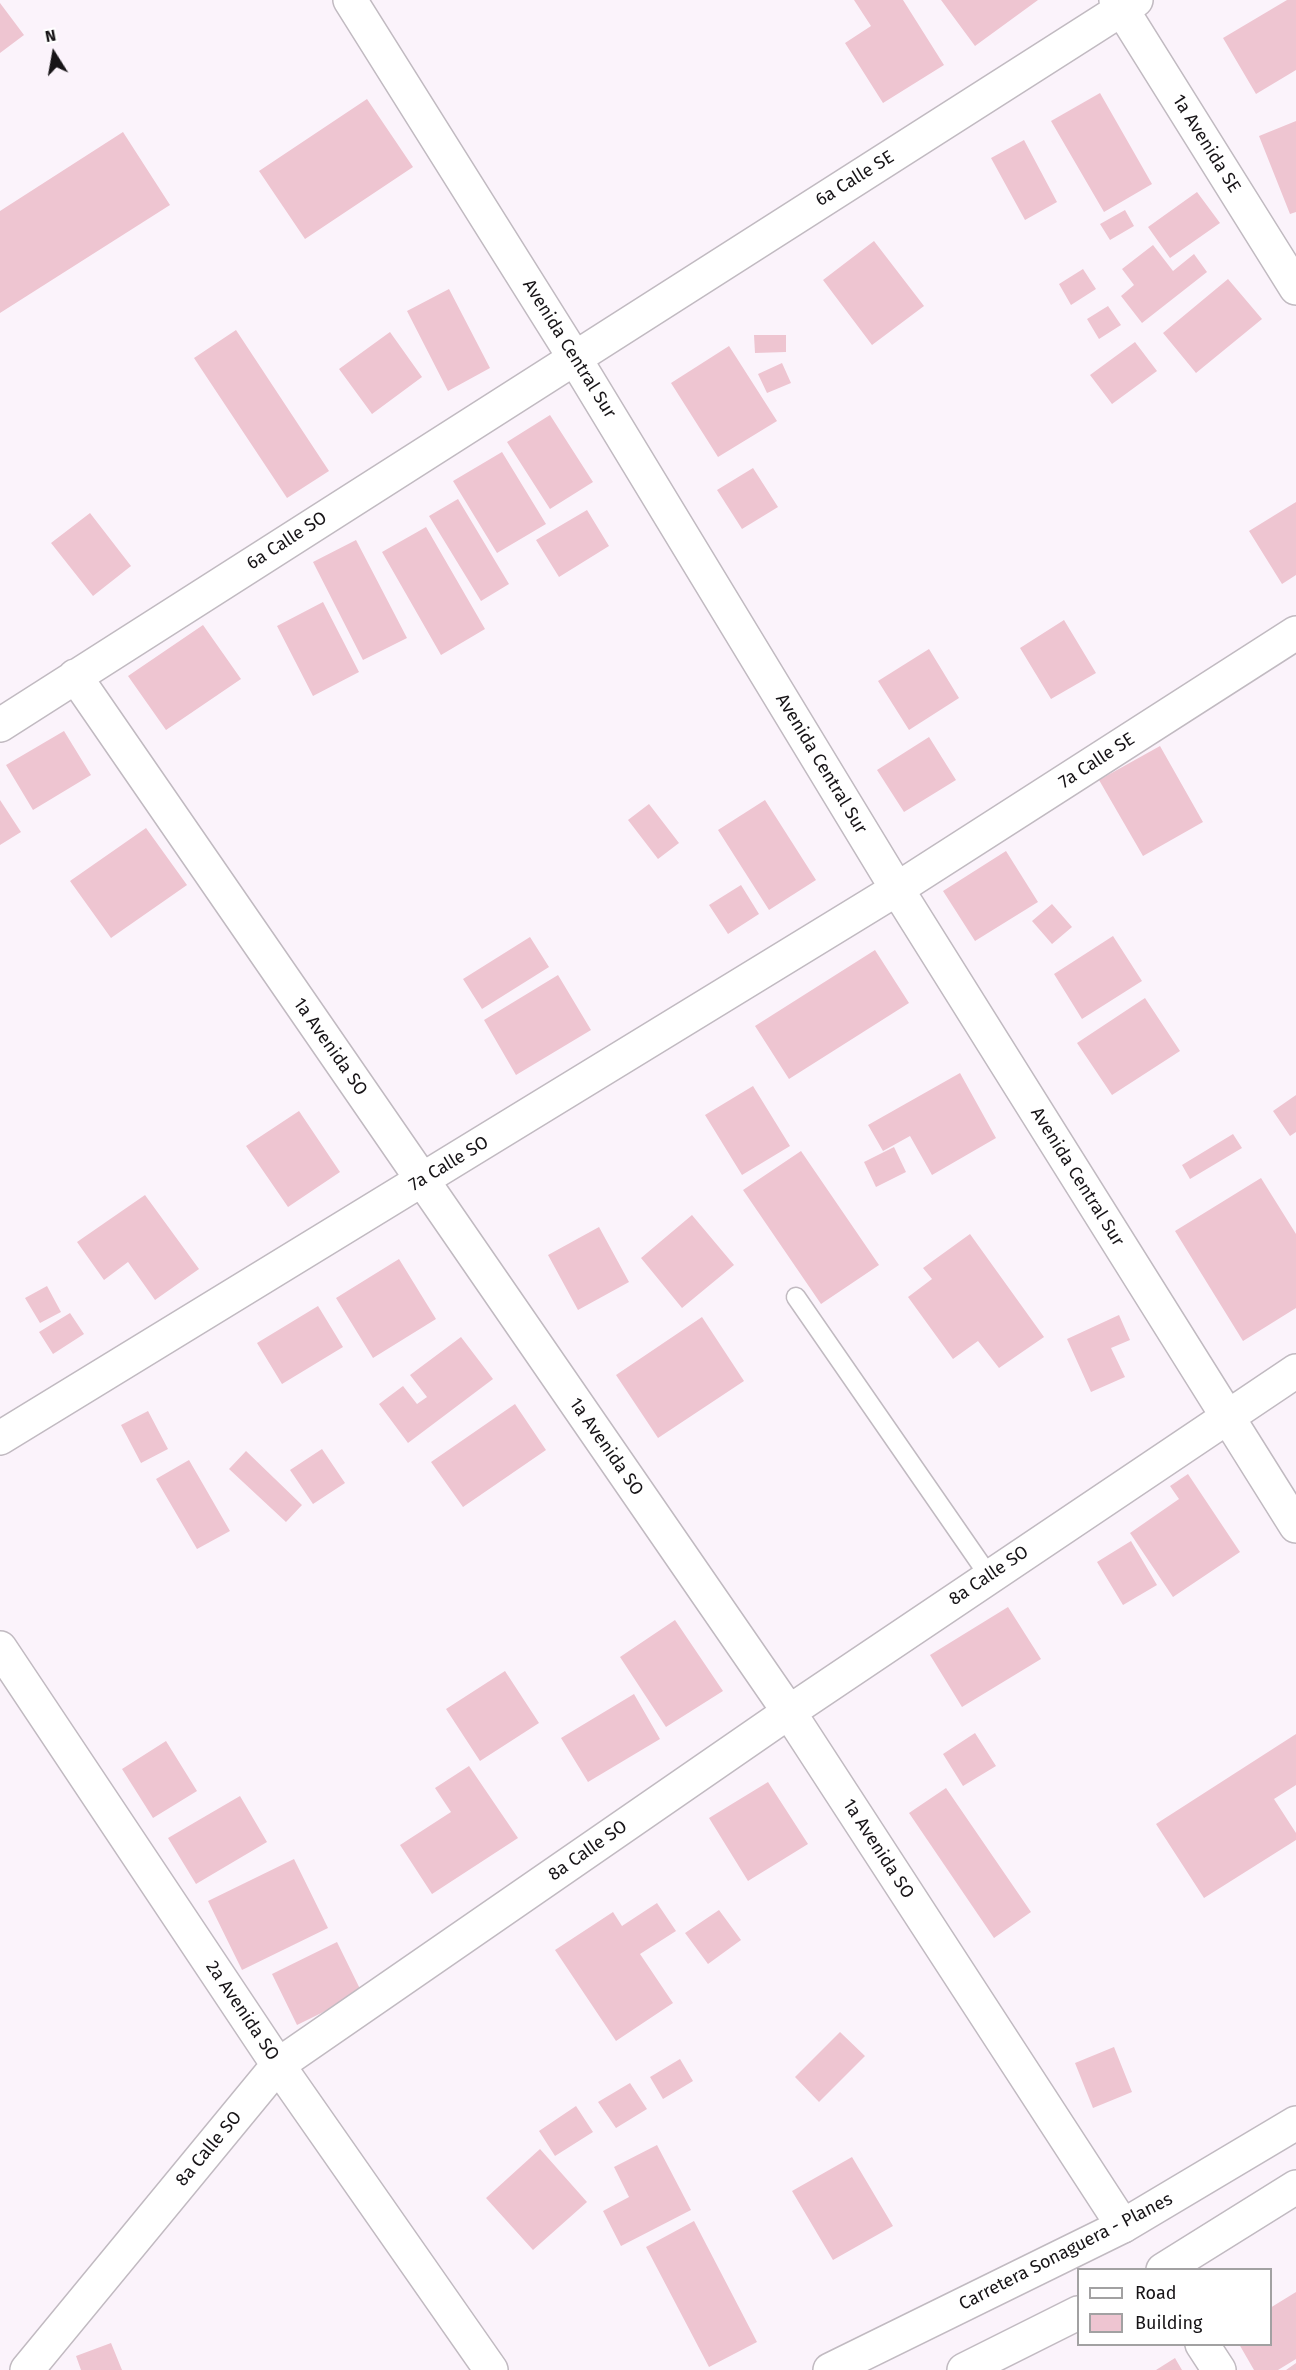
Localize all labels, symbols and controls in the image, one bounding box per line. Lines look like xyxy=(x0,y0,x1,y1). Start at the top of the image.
north arrow xyxy=(24,24,84,84)
text: N xyxy=(43,26,57,46)
street label: 1a Avenida SE xyxy=(1167,91,1245,197)
street label: 6a Calle SE xyxy=(812,146,898,212)
street label: Avenida Central Sur xyxy=(518,276,620,422)
street label: 6a Calle SO xyxy=(243,507,331,575)
street label: Avenida Central Sur xyxy=(771,690,871,838)
street label: 7a Calle SE xyxy=(1055,729,1139,793)
street label: 1a Avenida SO xyxy=(288,994,372,1100)
street label: Avenida Central Sur xyxy=(1026,1104,1128,1250)
street label: 7a Calle SO xyxy=(405,1132,493,1196)
street label: 1a Avenida SO xyxy=(564,1394,648,1500)
street label: 8a Calle SO xyxy=(945,1542,1033,1610)
street label: 1a Avenida SO xyxy=(838,1795,918,1903)
street label: 8a Calle SO xyxy=(544,1816,632,1886)
street label: 2a Avenida SO xyxy=(201,1957,283,2065)
street label: 8a Calle SO xyxy=(171,2107,247,2191)
street label: Carretera Sonaguera - Planes xyxy=(956,2189,1176,2315)
legend xyxy=(1077,2268,1272,2346)
text: Road xyxy=(1135,2282,1177,2304)
text: Building xyxy=(1135,2312,1202,2334)

